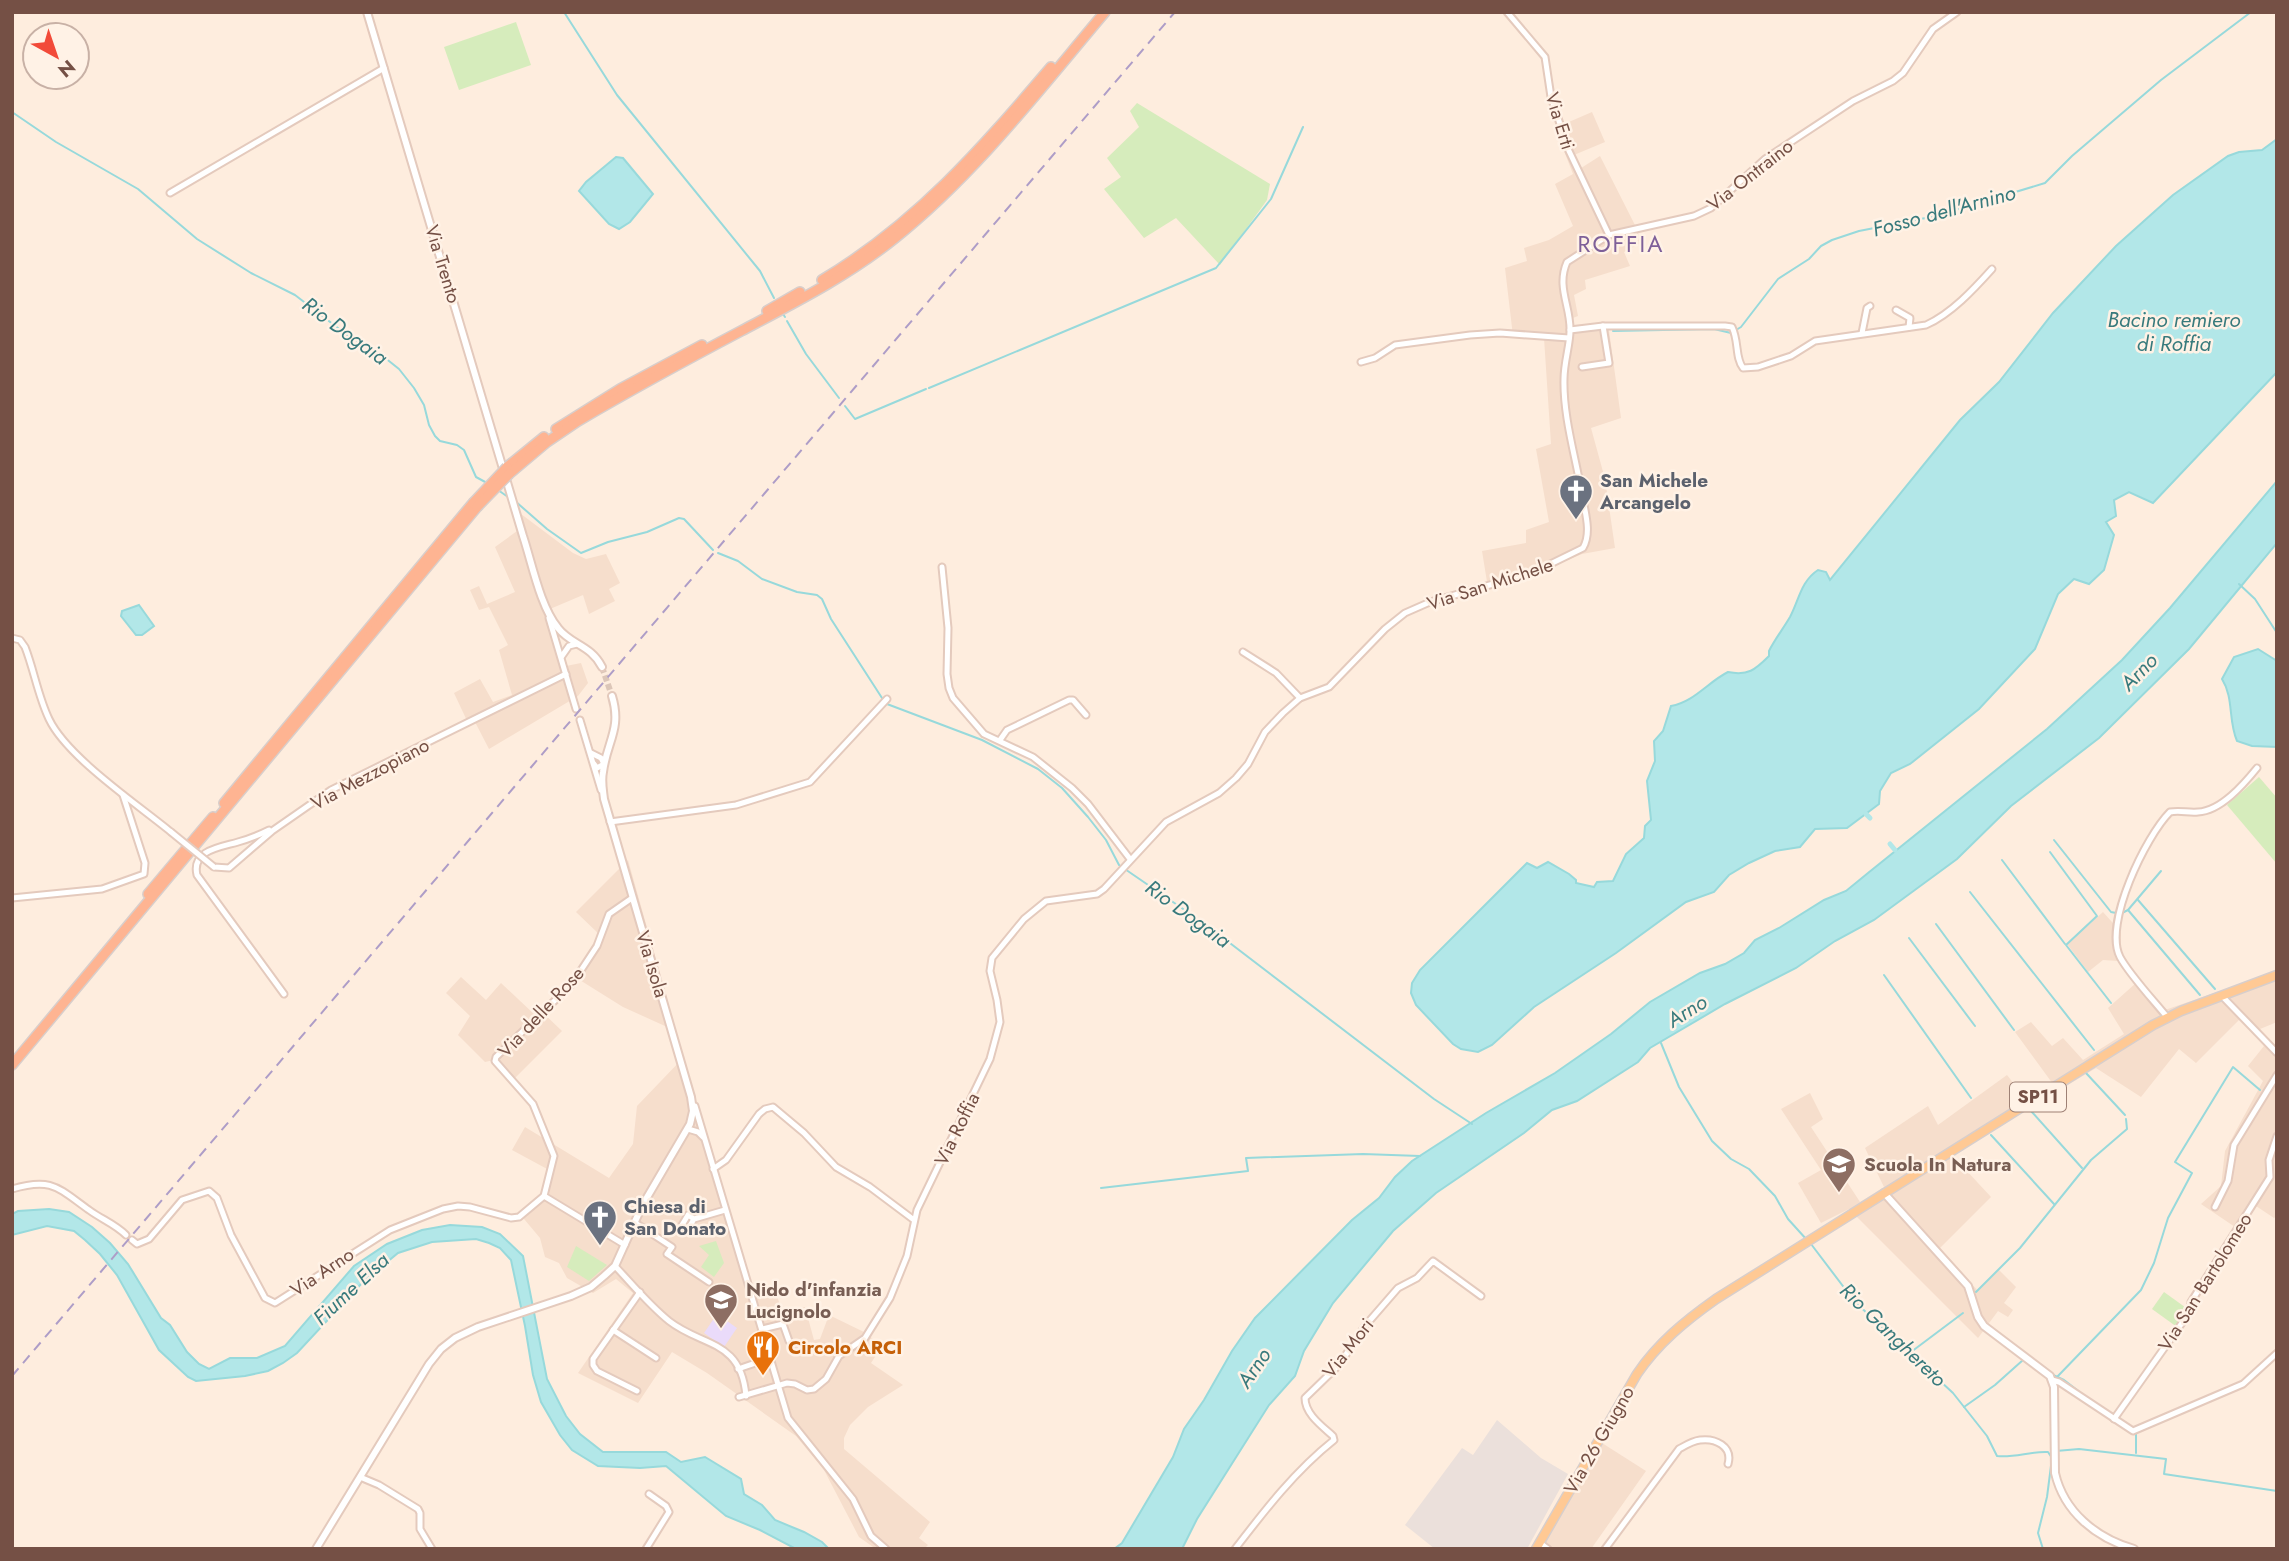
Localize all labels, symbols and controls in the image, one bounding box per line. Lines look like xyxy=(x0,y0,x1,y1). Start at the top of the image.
north arrow xyxy=(21,21,91,91)
text: N xyxy=(52,53,81,84)
street label: Via Erti xyxy=(1538,89,1582,153)
street label: Via Ontraino xyxy=(1701,133,1799,217)
water label: Fosso dell'Arnino xyxy=(1869,177,2019,245)
street label: Via Trento xyxy=(418,222,468,306)
district label: ROFFIA xyxy=(1578,227,1664,261)
water label: Rio Dogaia xyxy=(296,290,394,373)
water label: Bacino remiero di Roffia xyxy=(2108,305,2240,359)
place label: San Michele Arcangelo xyxy=(1599,467,1708,516)
church icon: San Michele Arcangelo xyxy=(1557,472,1595,521)
street label: Via San Michele xyxy=(1424,551,1557,617)
water label: Arno xyxy=(2113,646,2164,698)
street label: Via Mezzopiano xyxy=(306,731,434,817)
water label: Rio Dogaia xyxy=(1139,873,1237,956)
street label: Via Isola xyxy=(629,927,675,1001)
street label: Via delle Rose xyxy=(492,960,590,1063)
water label: Arno xyxy=(1660,987,1713,1035)
road number: SP11 xyxy=(2010,1082,2066,1112)
street label: Via Roffia xyxy=(928,1088,986,1170)
school or university icon: Scuola In Natura xyxy=(1820,1145,1858,1194)
place label: Scuola In Natura xyxy=(1864,1151,2012,1178)
place label: Chiesa di San Donato xyxy=(624,1193,726,1242)
church icon: Chiesa di San Donato xyxy=(581,1198,619,1247)
street label: Via San Bartolomeo xyxy=(2152,1208,2258,1356)
street label: Via Arno xyxy=(285,1241,359,1303)
water label: Fiume Elsa xyxy=(306,1246,396,1332)
place label: Nido d'infanzia Lucignolo xyxy=(746,1276,882,1325)
water label: Rio Ganghereto xyxy=(1833,1276,1953,1394)
school or university icon: Nido d'infanzia Lucignolo xyxy=(702,1281,740,1330)
street label: Via Mori xyxy=(1316,1312,1380,1384)
restaurant icon: Circolo ARCI xyxy=(744,1328,782,1377)
place label: Circolo ARCI xyxy=(788,1334,902,1361)
water label: Arno xyxy=(1229,1342,1278,1395)
street label: Via 26 Giugno xyxy=(1557,1381,1641,1499)

